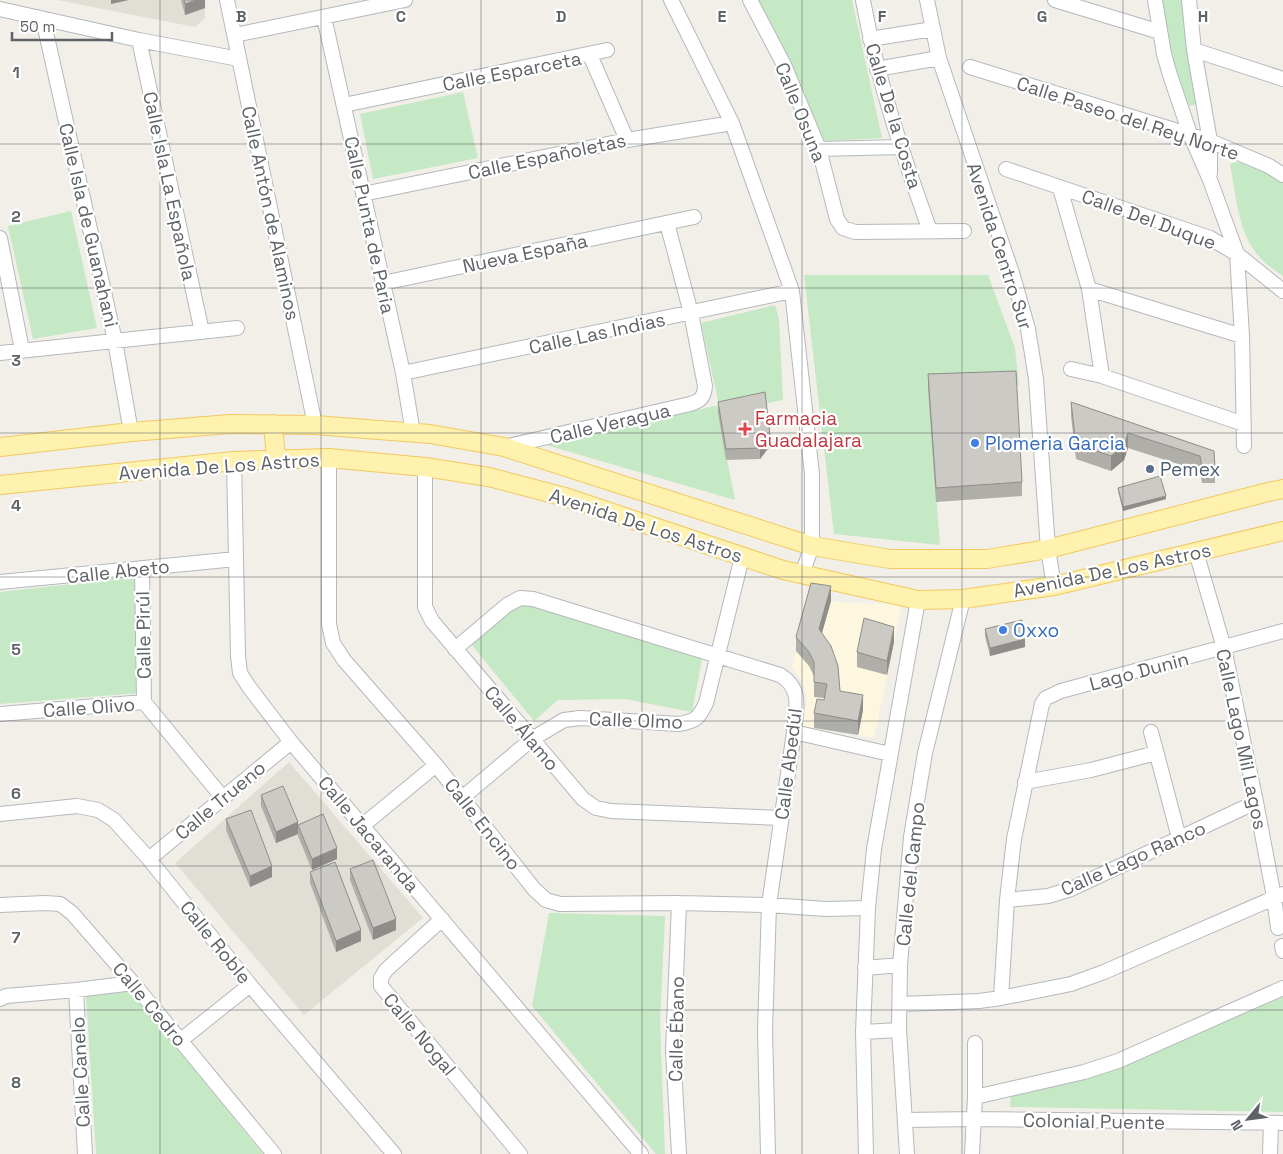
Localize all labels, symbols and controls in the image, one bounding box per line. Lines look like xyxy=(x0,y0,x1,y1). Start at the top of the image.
text: B xyxy=(236,6,246,27)
text: C xyxy=(396,6,406,27)
text: D xyxy=(556,6,566,27)
text: E xyxy=(718,6,727,27)
text: F xyxy=(878,6,887,27)
text: G xyxy=(1037,6,1047,27)
text: H xyxy=(1198,6,1208,27)
scale bar xyxy=(12,10,112,42)
text: 50 m xyxy=(20,17,55,36)
street label: Calle De la Costa xyxy=(859,40,928,192)
street label: Calle Esparceta xyxy=(440,46,584,97)
street label: Calle Osuna xyxy=(769,59,832,166)
text: 1 xyxy=(12,62,20,83)
street label: Calle Paseo del Rey Norte xyxy=(1013,71,1242,166)
street label: Calle Isla La Española xyxy=(137,89,202,283)
street label: Calle Antón de Alaminos xyxy=(236,104,305,323)
street label: Calle Isla de Guanahani xyxy=(53,121,124,330)
street label: Calle Españoletas xyxy=(466,128,628,185)
street label: Calle Punta de Paria xyxy=(338,134,401,316)
street label: Avenida Centro Sur xyxy=(961,159,1038,333)
street label: Calle Del Duque xyxy=(1078,184,1219,255)
text: 2 xyxy=(11,206,21,227)
street label: Nueva España xyxy=(460,228,590,279)
street label: Calle Las Indias xyxy=(527,307,668,360)
text: 3 xyxy=(11,350,21,371)
street label: Calle Veragua xyxy=(547,397,673,449)
place label: Farmacia Guadalajara xyxy=(755,406,862,453)
marker: Farmacia Guadalajara xyxy=(739,423,751,435)
place label: Plomeria Garcia xyxy=(985,431,1125,456)
marker: Plomeria Garcia xyxy=(969,437,981,449)
street label: Avenida De Los Astros xyxy=(118,447,320,486)
place label: Pemex xyxy=(1160,457,1221,482)
marker: Pemex xyxy=(1144,463,1156,475)
street label: Avenida De Los Astros xyxy=(546,482,746,569)
text: 4 xyxy=(11,495,21,516)
street label: Avenida De Los Astros xyxy=(1011,537,1213,604)
street label: Calle Abeto xyxy=(65,554,171,589)
street label: Calle Pirúl xyxy=(130,591,157,679)
place label: Oxxo xyxy=(1013,618,1059,643)
marker: Oxxo xyxy=(997,624,1009,636)
text: 5 xyxy=(11,639,21,660)
street label: Lago Dunin xyxy=(1087,646,1192,697)
street label: Calle Lago Mil Lagos xyxy=(1210,646,1273,832)
street label: Calle Álamo xyxy=(479,680,565,776)
street label: Calle Olivo xyxy=(42,692,136,723)
street label: Calle Olmo xyxy=(589,706,683,735)
street label: Calle Abedúl xyxy=(769,707,808,821)
street label: Calle Trueno xyxy=(170,755,271,846)
street label: Calle Jacaranda xyxy=(312,771,425,898)
street label: Calle Encino xyxy=(439,773,526,875)
text: 6 xyxy=(11,783,21,804)
street label: Calle del Campo xyxy=(890,801,931,947)
street label: Calle Lago Ranco xyxy=(1057,815,1210,902)
street label: Calle Roble xyxy=(174,895,257,989)
text: 7 xyxy=(12,927,21,948)
street label: Calle Cedro xyxy=(107,957,192,1052)
street label: Calle Ébano xyxy=(663,976,690,1082)
street label: Calle Nogal xyxy=(378,988,462,1081)
street label: Calle Canelo xyxy=(65,1016,96,1128)
text: 8 xyxy=(11,1072,21,1093)
north arrow xyxy=(1223,1094,1273,1144)
street label: Colonial Puente xyxy=(1023,1108,1165,1135)
text: N xyxy=(1226,1117,1247,1134)

